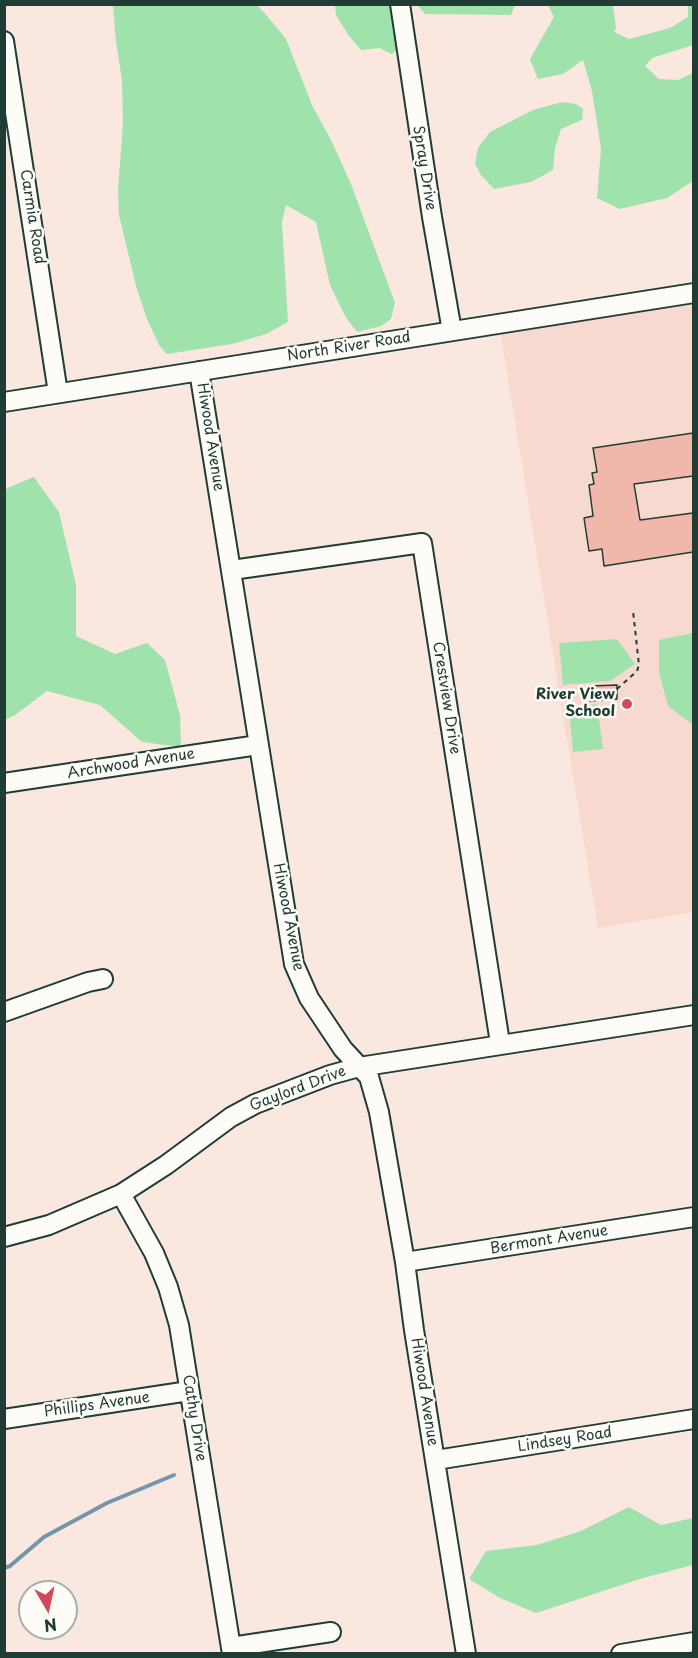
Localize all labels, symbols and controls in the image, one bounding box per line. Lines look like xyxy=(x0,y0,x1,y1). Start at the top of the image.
street label: Spray Drive xyxy=(408,124,440,212)
street label: Carmia Road xyxy=(16,168,48,266)
street label: North River Road xyxy=(286,328,412,366)
street label: Hiwood Avenue xyxy=(193,382,227,492)
street label: Crestview Drive xyxy=(428,640,464,756)
place label: River View School xyxy=(536,686,615,721)
marker: River View School xyxy=(620,697,634,711)
street label: Archwood Avenue xyxy=(66,745,196,783)
street label: Hiwood Avenue xyxy=(269,862,307,972)
street label: Gaylord Drive xyxy=(247,1062,349,1116)
street label: Bermont Avenue xyxy=(489,1222,609,1258)
street label: Hiwood Avenue xyxy=(407,1337,441,1447)
street label: Cathy Drive xyxy=(178,1373,210,1463)
street label: Phillips Avenue xyxy=(43,1389,151,1421)
street label: Lindsey Road xyxy=(517,1424,613,1456)
north arrow xyxy=(18,1580,78,1640)
text: N xyxy=(42,1613,59,1639)

